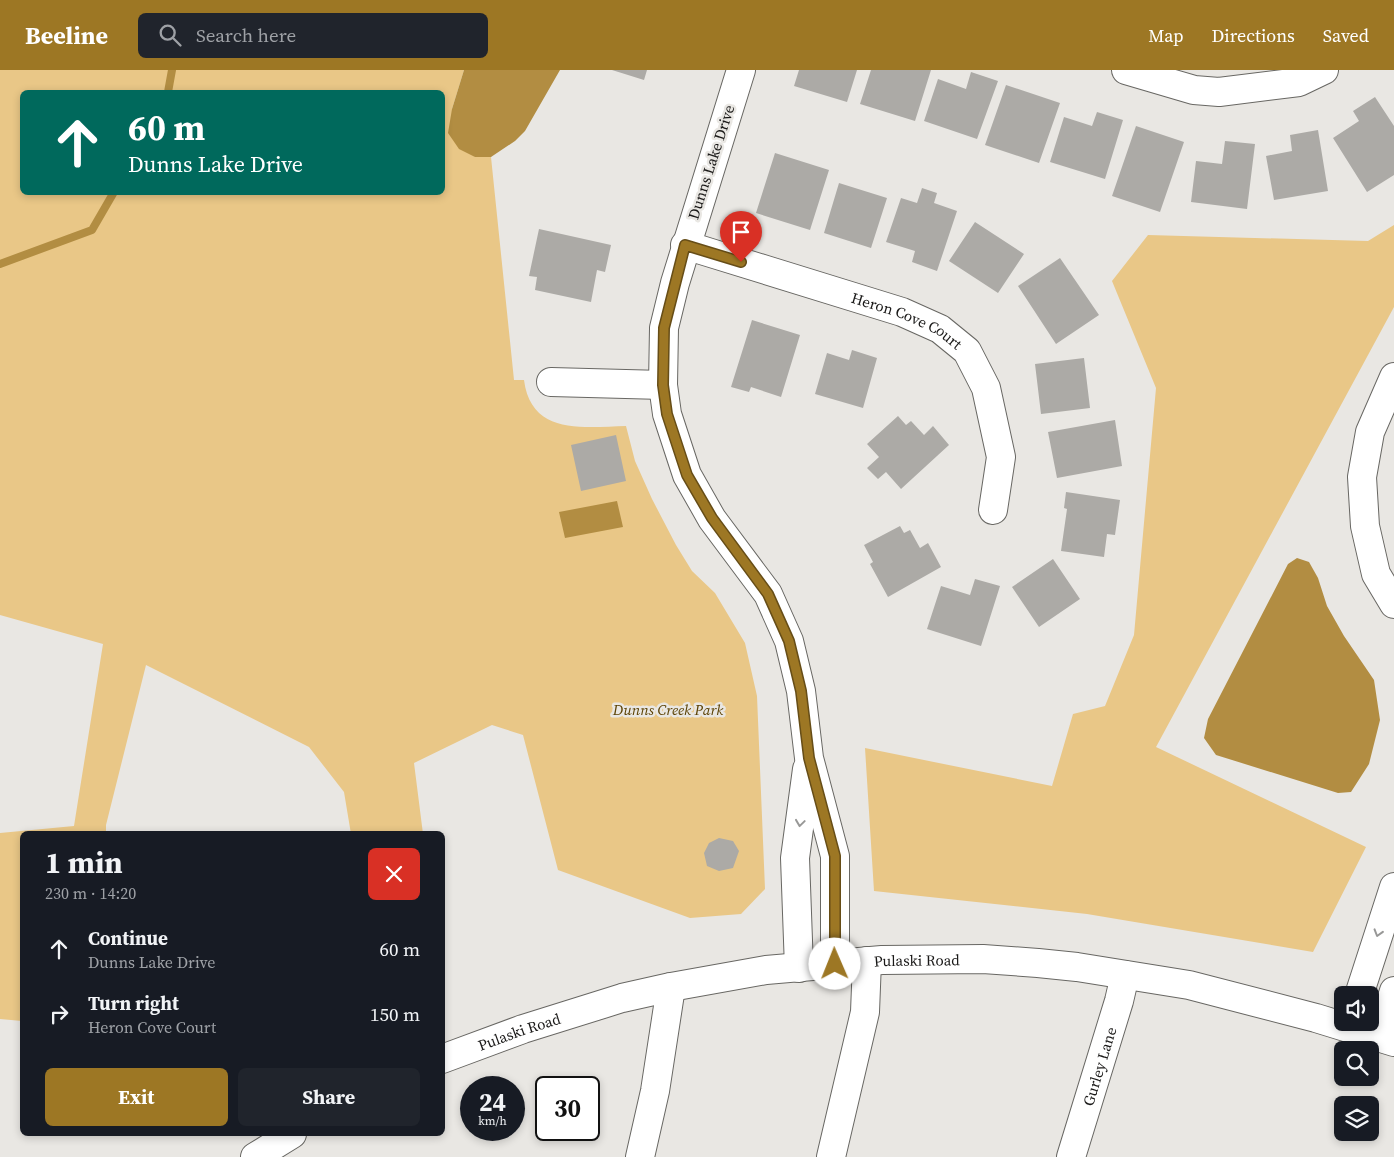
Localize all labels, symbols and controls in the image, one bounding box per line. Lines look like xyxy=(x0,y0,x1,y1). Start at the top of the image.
search box xyxy=(138,13,488,58)
text: Beeline xyxy=(25,19,108,52)
icon: search xyxy=(156,21,184,49)
text: Search here xyxy=(196,22,296,48)
text: Map xyxy=(1148,23,1184,48)
text: Directions xyxy=(1212,23,1295,48)
text: Saved xyxy=(1323,23,1369,48)
street label: Dunns Lake Drive xyxy=(683,102,740,222)
text: 60 m xyxy=(128,104,205,152)
icon: ahead xyxy=(45,110,110,175)
text: Dunns Lake Drive xyxy=(128,149,303,179)
pin xyxy=(720,211,762,262)
icon: arrive xyxy=(727,218,755,246)
street label: Heron Cove Court xyxy=(849,287,967,354)
park label: Dunns Creek Park xyxy=(612,699,724,720)
one-way arrow xyxy=(795,820,806,828)
text: 1 min xyxy=(45,842,123,883)
button: close xyxy=(368,848,420,900)
text: 230 m · 14:20 xyxy=(45,882,136,904)
text: Continue xyxy=(88,925,168,951)
one-way arrow xyxy=(1374,928,1384,936)
icon: ahead xyxy=(45,935,73,963)
text: 60 m xyxy=(379,936,420,962)
position arrow xyxy=(808,937,860,989)
street label: Pulaski Road xyxy=(873,949,960,971)
text: Dunns Lake Drive xyxy=(88,951,215,973)
map controls xyxy=(1334,986,1379,1141)
button: sound xyxy=(1334,986,1379,1031)
text: Turn right xyxy=(88,990,179,1016)
icon: right xyxy=(45,1000,73,1028)
text: 150 m xyxy=(370,1001,420,1027)
street label: Pulaski Road xyxy=(475,1007,564,1055)
text: Heron Cove Court xyxy=(88,1016,216,1038)
street label: Gurley Lane xyxy=(1077,1024,1121,1108)
button: search xyxy=(1334,1041,1379,1086)
button: Exit xyxy=(45,1068,228,1126)
button: Share xyxy=(238,1068,420,1126)
speed limit sign: 30 xyxy=(535,1076,600,1141)
text: 24 xyxy=(479,1085,506,1119)
button: layers xyxy=(1334,1096,1379,1141)
text: km/h xyxy=(478,1113,507,1129)

